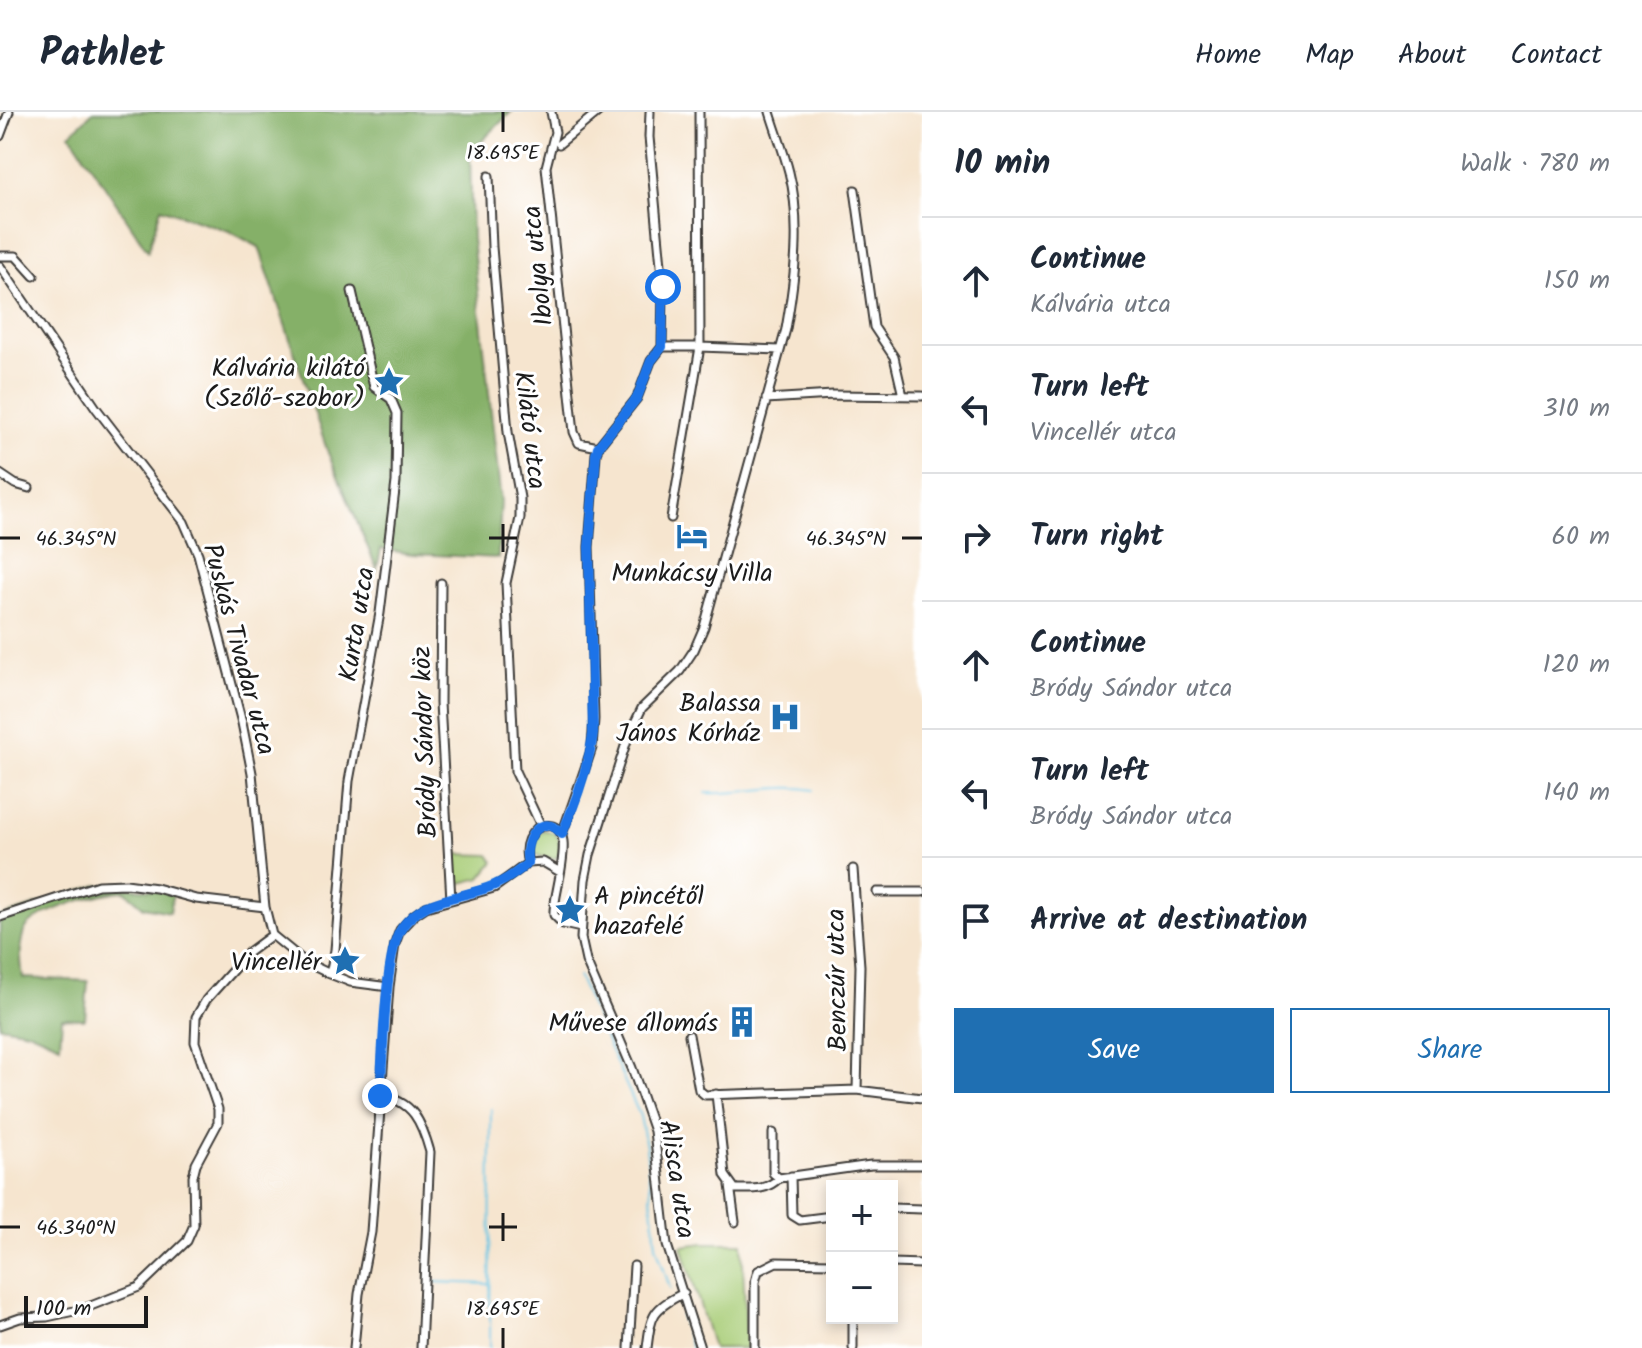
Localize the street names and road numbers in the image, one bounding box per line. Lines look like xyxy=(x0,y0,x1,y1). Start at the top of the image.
street label: Ibolya utca xyxy=(512,203,566,328)
street label: Kilátó utca xyxy=(501,369,557,492)
street label: Puskás Tivadar utca xyxy=(190,539,286,760)
street label: Kurta utca xyxy=(328,564,388,685)
street label: Bródy Sándor köz xyxy=(402,645,450,838)
street label: Benczúr utca xyxy=(816,908,860,1052)
street label: Alisca utca xyxy=(646,1117,706,1242)

